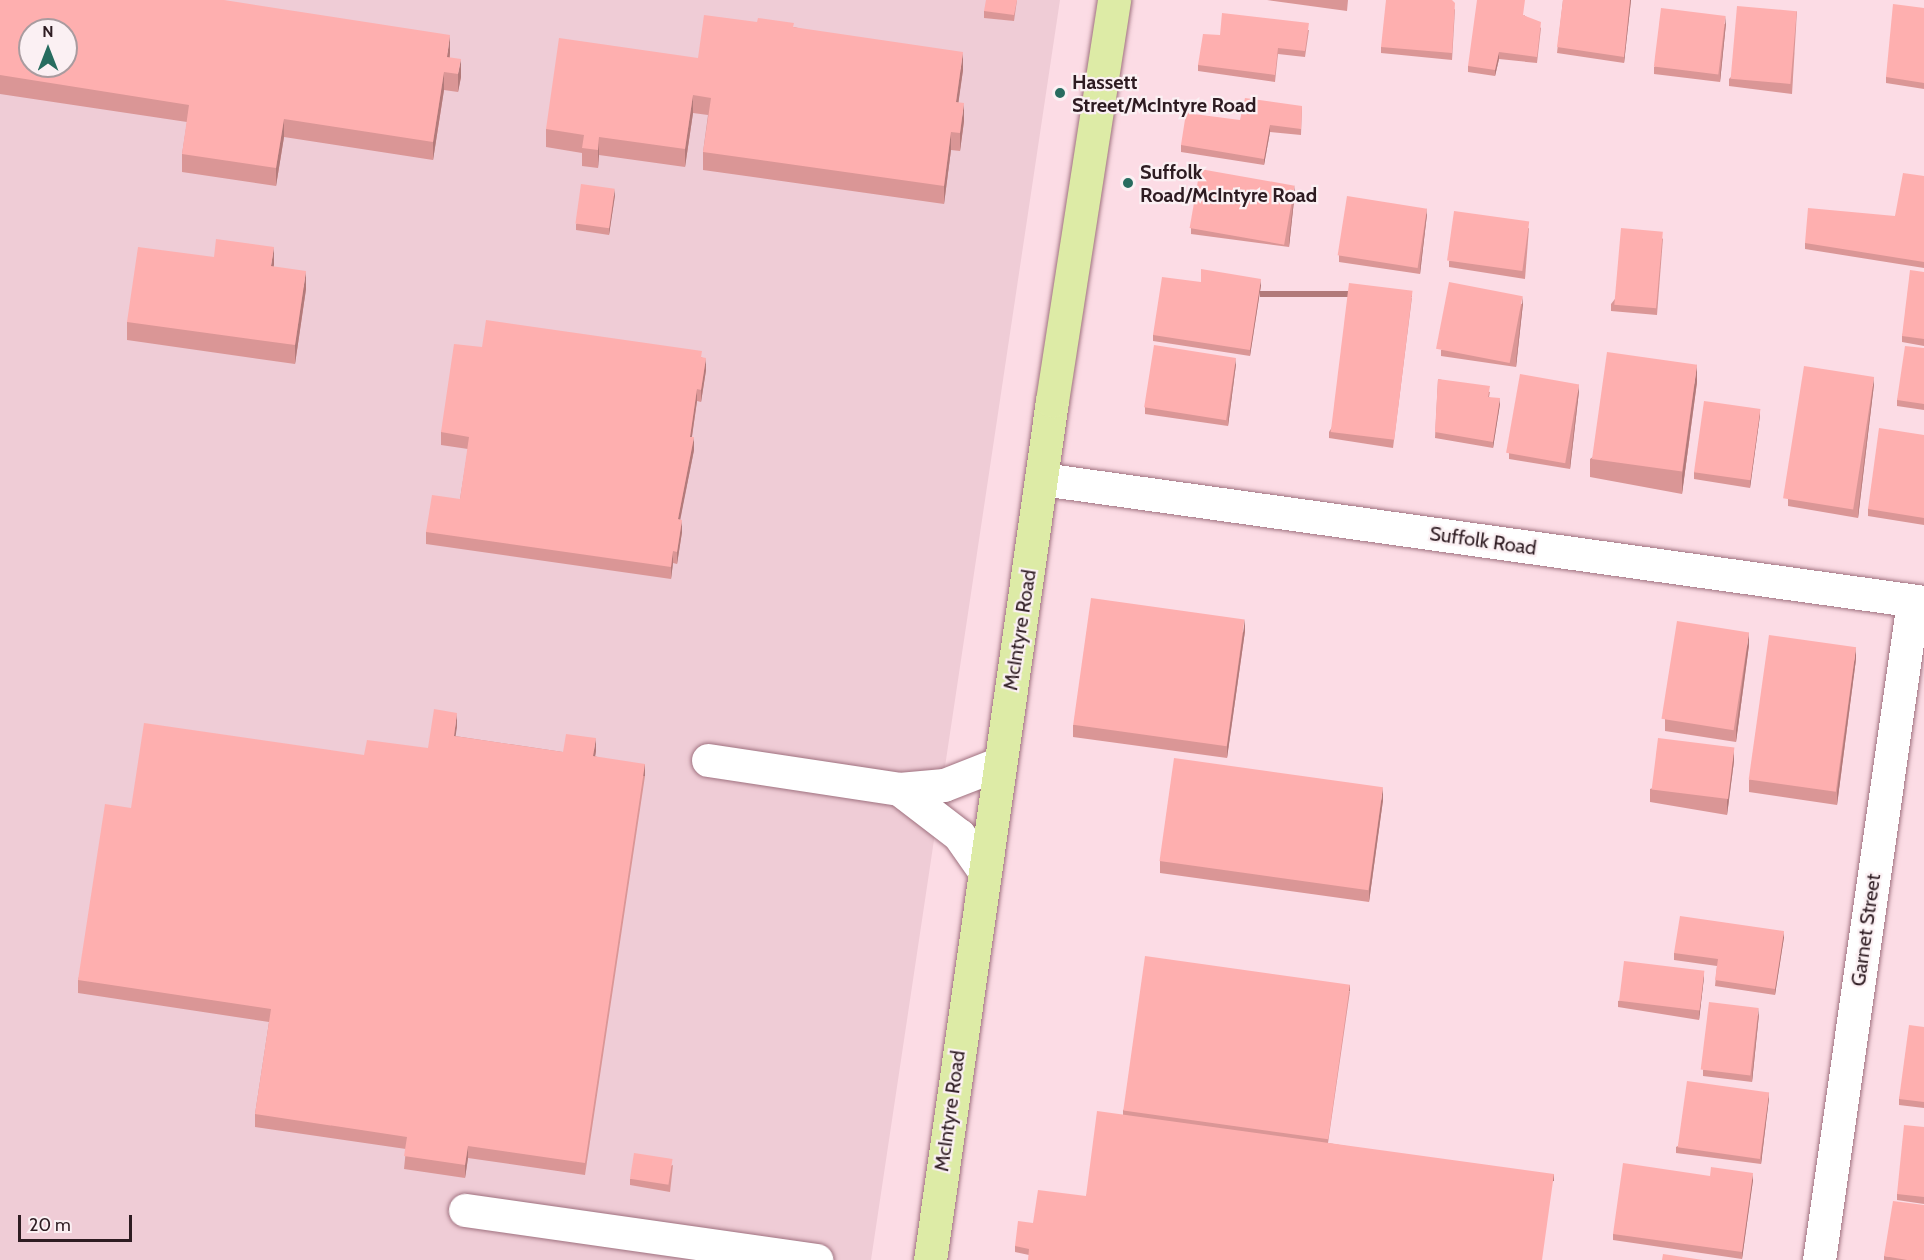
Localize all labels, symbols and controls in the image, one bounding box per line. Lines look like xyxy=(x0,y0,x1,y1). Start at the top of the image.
north arrow xyxy=(18,18,78,78)
text: N xyxy=(42,22,54,41)
place label: Hassett Street/McIntyre Road xyxy=(1072,70,1256,117)
marker: Hassett Street/McIntyre Road xyxy=(1053,86,1067,100)
place label: Suffolk Road/McIntyre Road xyxy=(1140,160,1317,207)
marker: Suffolk Road/McIntyre Road xyxy=(1121,176,1135,190)
street label: Suffolk Road xyxy=(1428,522,1538,560)
street label: McIntyre Road xyxy=(999,568,1041,692)
street label: Garnet Street xyxy=(1846,872,1886,988)
street label: McIntyre Road xyxy=(930,1049,970,1173)
scale bar xyxy=(21,1203,135,1241)
text: 20 m xyxy=(29,1214,71,1236)

